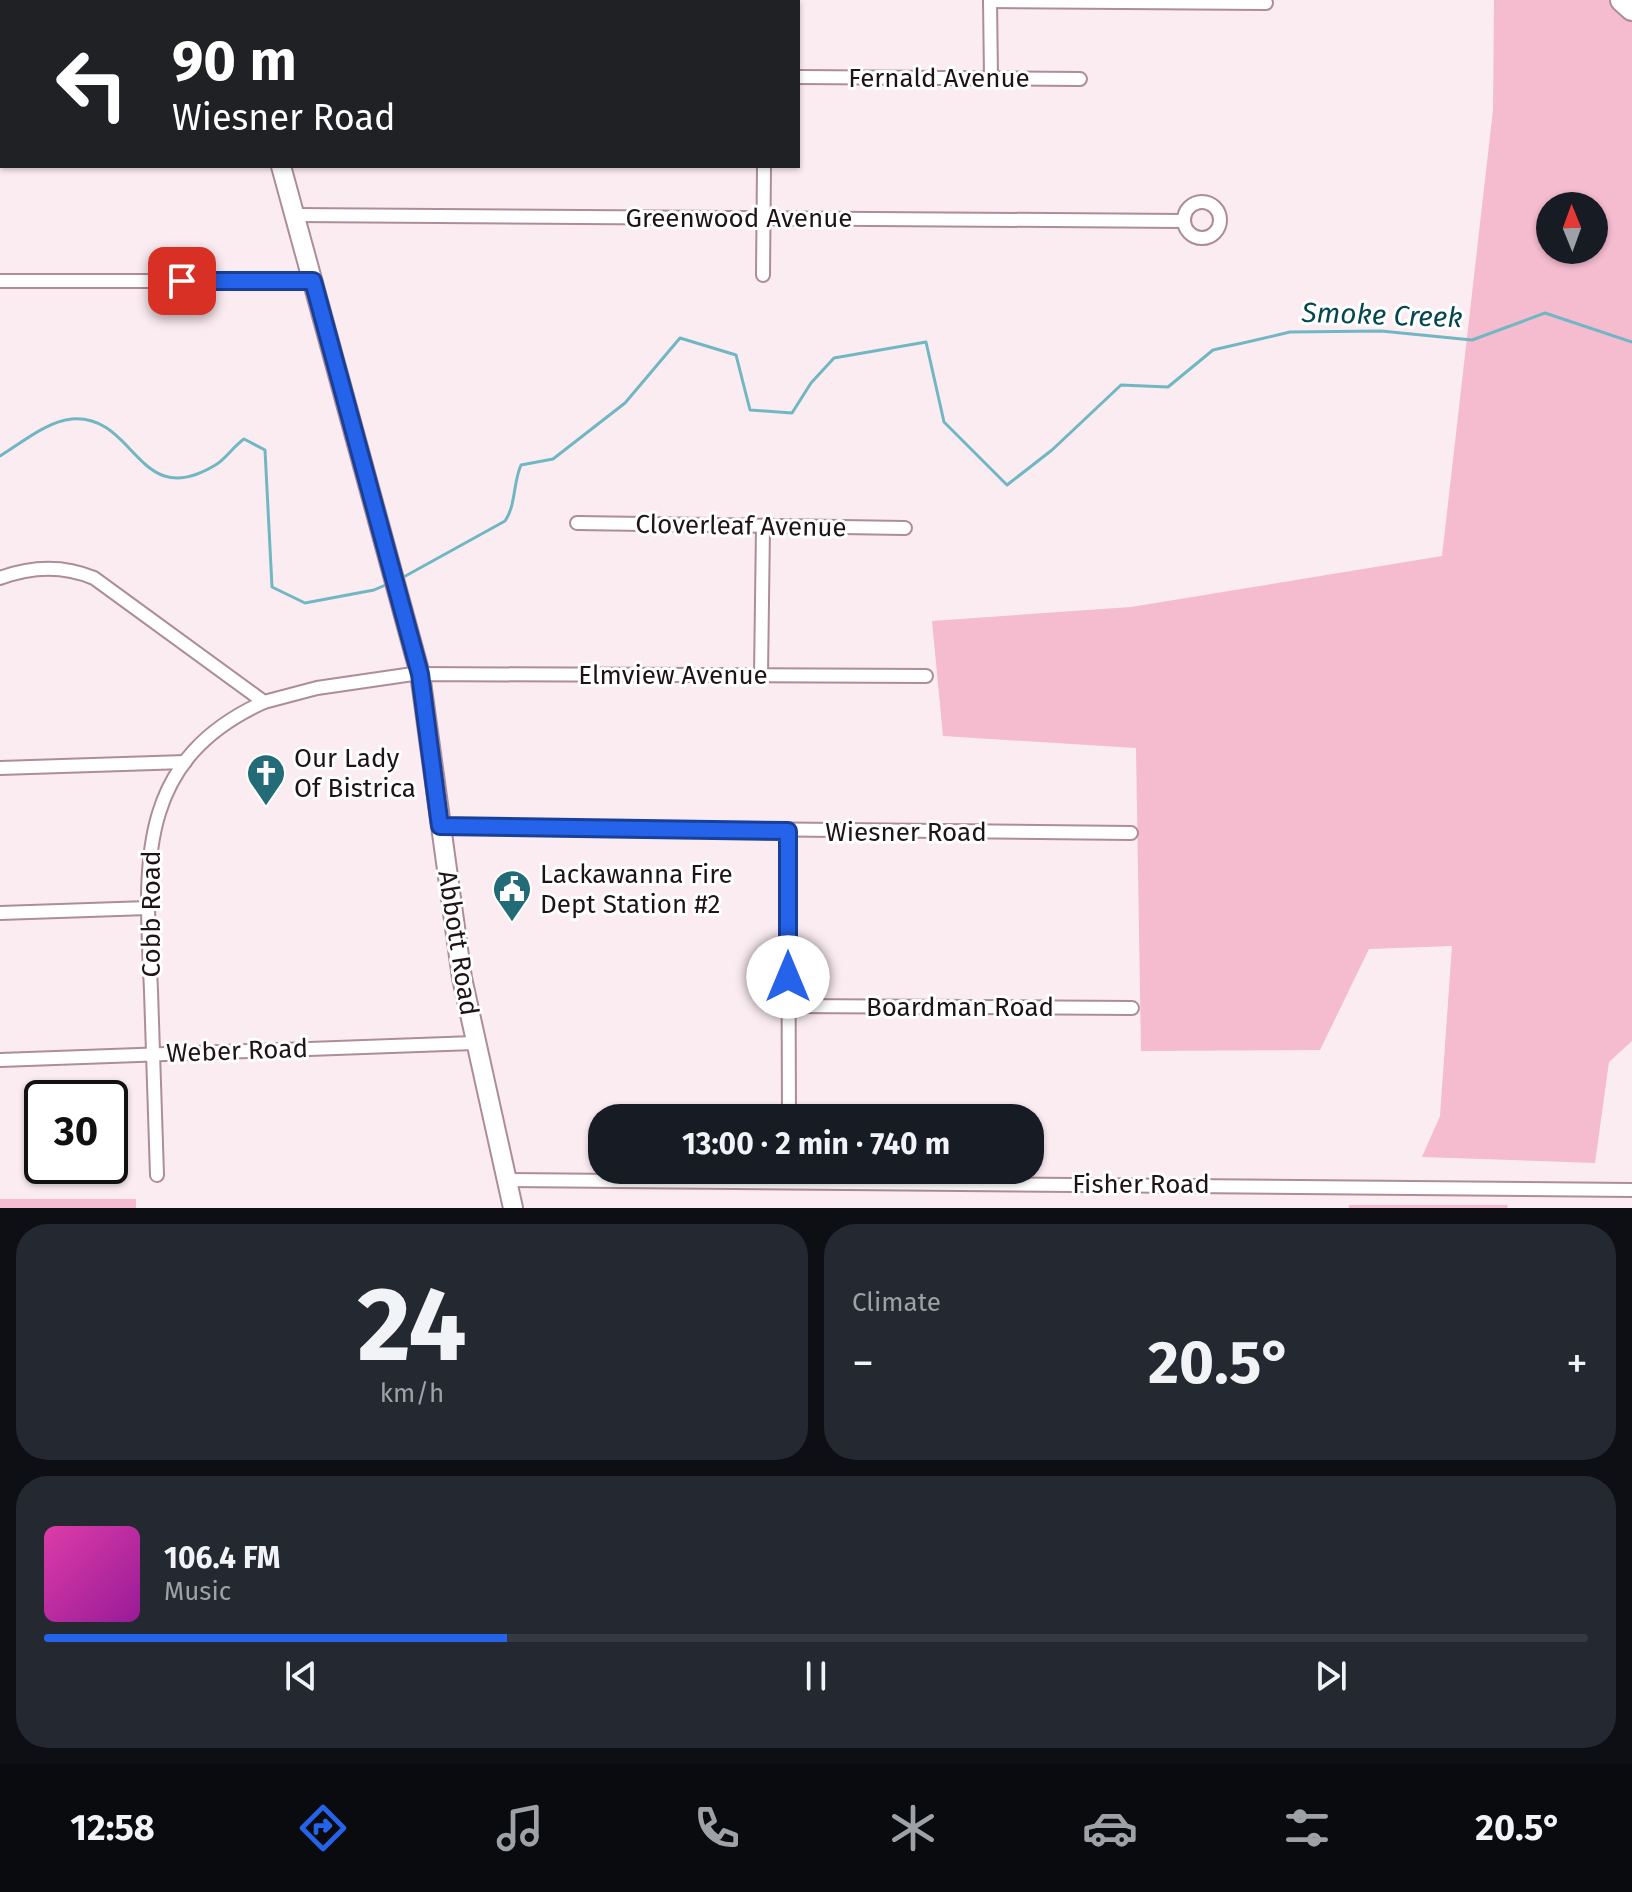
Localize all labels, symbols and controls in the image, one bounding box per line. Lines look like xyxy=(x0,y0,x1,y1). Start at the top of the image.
text: 90 m xyxy=(172,28,297,95)
icon: left xyxy=(40,32,144,136)
street label: Fernald Avenue xyxy=(848,63,1030,94)
text: Wiesner Road xyxy=(172,96,396,140)
north arrow xyxy=(1536,192,1608,264)
map controls xyxy=(1536,192,1608,264)
street label: Greenwood Avenue xyxy=(626,203,852,234)
pin xyxy=(148,247,216,315)
icon: arrive xyxy=(160,259,204,303)
water label: Smoke Creek xyxy=(1300,296,1463,334)
street label: Cloverleaf Avenue xyxy=(635,509,847,543)
street label: Elmview Avenue xyxy=(578,660,768,691)
place label: Our Lady Of Bistrica xyxy=(294,743,416,804)
church icon: Our Lady Of Bistrica xyxy=(245,752,287,807)
street label: Wiesner Road xyxy=(825,817,987,848)
street label: Cobb Road xyxy=(136,851,167,977)
place label: Lackawanna Fire Dept Station #2 xyxy=(540,859,733,920)
street label: Abbott Road xyxy=(431,868,485,1018)
public building icon: Lackawanna Fire Dept Station #2 xyxy=(491,868,533,923)
position arrow xyxy=(746,935,830,1019)
street label: Boardman Road xyxy=(866,992,1054,1023)
street label: Weber Road xyxy=(166,1033,308,1069)
speed limit sign: 30 xyxy=(24,1080,128,1184)
text: 13:00 · 2 min · 740 m xyxy=(682,1126,950,1162)
street label: Fisher Road xyxy=(1072,1169,1210,1200)
text: 24 xyxy=(357,1263,467,1388)
text: Climate xyxy=(852,1287,941,1318)
text: 20.5° xyxy=(1148,1327,1292,1399)
text: − xyxy=(852,1337,874,1390)
text: + xyxy=(1566,1337,1588,1390)
text: km/h xyxy=(380,1378,444,1409)
text: 106.4 FM xyxy=(164,1540,280,1576)
text: Music xyxy=(164,1576,231,1607)
icon: previous xyxy=(279,1654,323,1698)
icon: pause xyxy=(794,1654,838,1698)
icon: next xyxy=(1309,1654,1353,1698)
icon: directions xyxy=(295,1800,351,1856)
icon: music xyxy=(492,1800,548,1856)
icon: phone xyxy=(689,1800,745,1856)
icon: climate xyxy=(885,1800,941,1856)
icon: car xyxy=(1082,1800,1138,1856)
icon: filters xyxy=(1279,1800,1335,1856)
text: 12:58 xyxy=(70,1806,155,1850)
text: 20.5° xyxy=(1475,1806,1562,1850)

